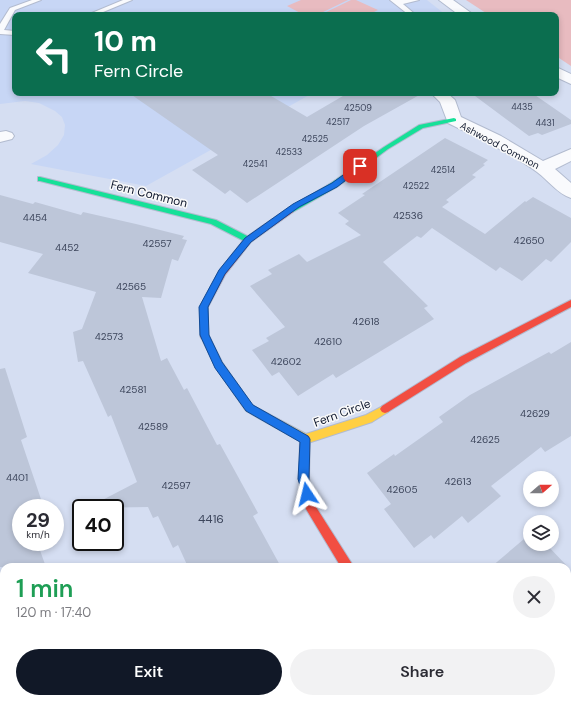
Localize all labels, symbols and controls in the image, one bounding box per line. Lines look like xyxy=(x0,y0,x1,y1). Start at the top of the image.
text: 10 m xyxy=(94,23,157,60)
icon: left xyxy=(28,28,80,80)
text: Fern Circle xyxy=(94,59,183,83)
house number: 4435 xyxy=(511,101,533,113)
house number: 42509 xyxy=(344,102,372,114)
house number: 42517 xyxy=(326,116,350,128)
house number: 4431 xyxy=(536,117,555,129)
street label: Ashwood Common xyxy=(458,119,542,172)
house number: 42525 xyxy=(302,133,328,145)
house number: 42533 xyxy=(276,146,302,158)
pin xyxy=(343,149,377,183)
icon: arrive xyxy=(349,155,371,177)
house number: 42541 xyxy=(243,158,267,170)
house number: 42514 xyxy=(431,164,456,176)
street label: Fern Common xyxy=(109,177,189,211)
house number: 42522 xyxy=(403,180,429,192)
house number: 42536 xyxy=(393,209,423,222)
house number: 4454 xyxy=(23,211,47,224)
house number: 42650 xyxy=(514,234,545,247)
house number: 42557 xyxy=(142,237,172,250)
house number: 4452 xyxy=(55,241,79,254)
house number: 42565 xyxy=(116,280,146,293)
house number: 42618 xyxy=(352,315,380,328)
house number: 42573 xyxy=(95,330,123,343)
house number: 42610 xyxy=(314,335,342,348)
house number: 42602 xyxy=(271,355,302,368)
house number: 42581 xyxy=(120,383,146,396)
street label: Fern Circle xyxy=(311,395,373,431)
house number: 42629 xyxy=(520,407,550,420)
house number: 42589 xyxy=(138,420,168,433)
house number: 42625 xyxy=(470,433,500,446)
house number: 4401 xyxy=(6,471,28,484)
north arrow xyxy=(523,471,559,507)
map controls xyxy=(523,471,559,551)
position arrow xyxy=(286,473,328,515)
house number: 42613 xyxy=(444,475,472,488)
house number: 42597 xyxy=(162,479,191,492)
house number: 42605 xyxy=(386,483,418,496)
speed limit sign: 40 xyxy=(72,499,124,551)
text: 29 xyxy=(26,507,50,533)
house number: 4416 xyxy=(198,511,224,527)
button: layers xyxy=(523,515,559,551)
text: km/h xyxy=(26,528,50,541)
text: 1 min xyxy=(16,573,73,604)
button: close xyxy=(513,576,555,618)
text: 120 m · 17:40 xyxy=(16,604,91,621)
button: Exit xyxy=(16,649,282,695)
button: Share xyxy=(290,649,555,695)

